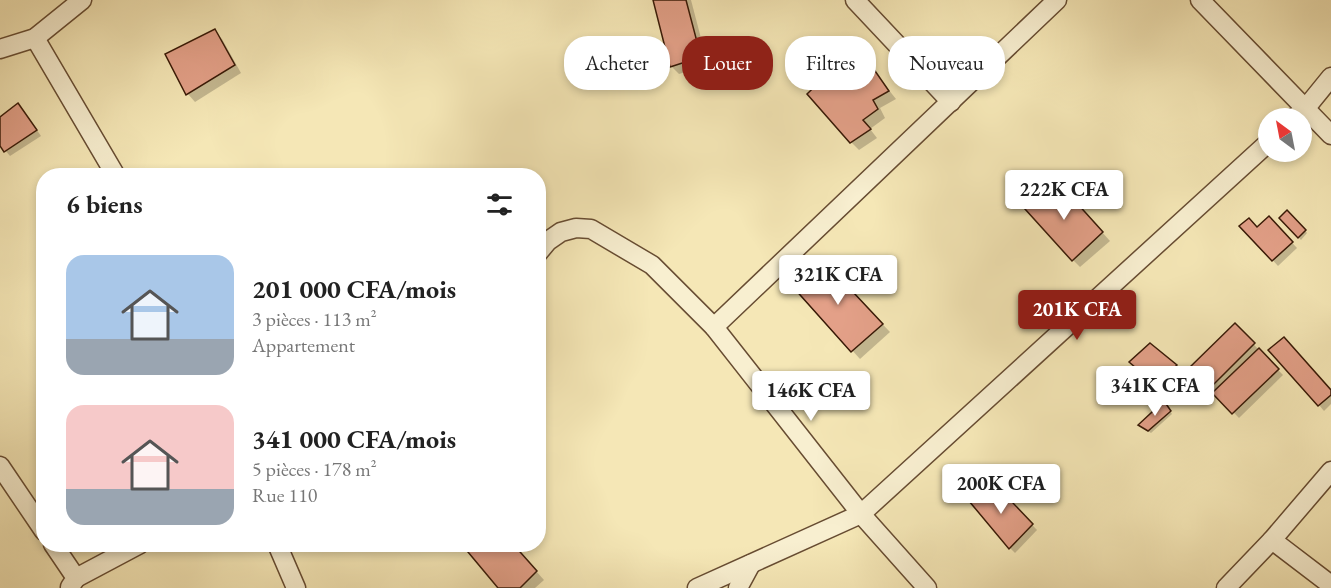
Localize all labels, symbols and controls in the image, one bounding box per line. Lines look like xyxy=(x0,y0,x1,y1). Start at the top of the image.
chip: Acheter xyxy=(564,36,670,90)
chip: Louer xyxy=(682,36,773,90)
chip: Filtres xyxy=(785,36,876,90)
chip: Nouveau xyxy=(888,36,1005,90)
north arrow xyxy=(1258,108,1312,162)
map controls xyxy=(1258,108,1312,162)
pin: 222K CFA xyxy=(1002,170,1126,221)
text: 222K CFA xyxy=(1019,176,1109,202)
text: 6 biens xyxy=(66,187,143,221)
icon: filters xyxy=(483,188,516,221)
pin: 321K CFA xyxy=(776,255,900,306)
text: 321K CFA xyxy=(793,261,883,287)
text: 201 000 CFA/mois xyxy=(252,272,456,306)
icon: home xyxy=(114,279,186,351)
pin: 201K CFA xyxy=(1015,290,1139,341)
text: 201K CFA xyxy=(1032,296,1122,322)
text: 3 pièces · 113 m² xyxy=(252,306,377,332)
text: Appartement xyxy=(252,332,355,358)
pin: 341K CFA xyxy=(1093,366,1217,417)
pin: 146K CFA xyxy=(749,371,873,422)
text: 341K CFA xyxy=(1110,372,1200,398)
text: 146K CFA xyxy=(766,377,856,403)
text: 341 000 CFA/mois xyxy=(252,422,456,456)
icon: home xyxy=(114,429,186,501)
text: 5 pièces · 178 m² xyxy=(252,456,377,482)
pin: 200K CFA xyxy=(939,464,1063,515)
text: 200K CFA xyxy=(956,470,1046,496)
text: Rue 110 xyxy=(252,482,317,508)

